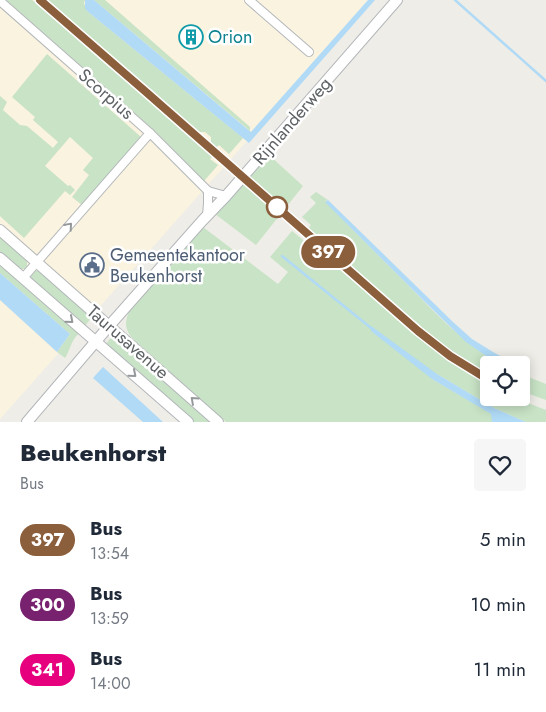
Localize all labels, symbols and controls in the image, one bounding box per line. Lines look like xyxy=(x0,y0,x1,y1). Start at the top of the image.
building icon: Orion xyxy=(178,24,204,50)
place label: Orion xyxy=(208,24,252,50)
street label: Scorpius xyxy=(73,62,139,126)
street label: Rijnlanderweg xyxy=(247,71,337,171)
unlabelled marker xyxy=(266,196,288,218)
one-way arrow xyxy=(63,223,72,232)
line badge: 397 xyxy=(299,236,357,268)
text: 397 xyxy=(311,239,345,265)
place label: Gemeentekantoor Beukenhorst xyxy=(110,242,246,289)
public building icon: Gemeentekantoor Beukenhorst xyxy=(79,252,105,278)
street label: Taurusavenue xyxy=(81,299,175,385)
one-way arrow xyxy=(65,314,74,323)
map controls xyxy=(480,356,530,406)
button: locate xyxy=(480,356,530,406)
one-way arrow xyxy=(127,368,136,377)
one-way arrow xyxy=(190,397,199,406)
text: Beukenhorst xyxy=(20,435,166,470)
button: heart xyxy=(474,439,526,491)
text: Bus xyxy=(20,472,44,495)
text: Bus xyxy=(90,515,122,542)
text: 5 min xyxy=(480,526,526,553)
text: 397 xyxy=(31,527,64,553)
text: 13:54 xyxy=(90,542,129,565)
text: Bus xyxy=(90,580,122,607)
text: 10 min xyxy=(471,591,526,618)
text: 300 xyxy=(30,592,65,618)
text: 13:59 xyxy=(90,607,129,630)
text: Bus xyxy=(90,645,122,672)
text: 11 min xyxy=(473,656,526,683)
text: 341 xyxy=(31,657,64,683)
text: 14:00 xyxy=(90,672,131,695)

